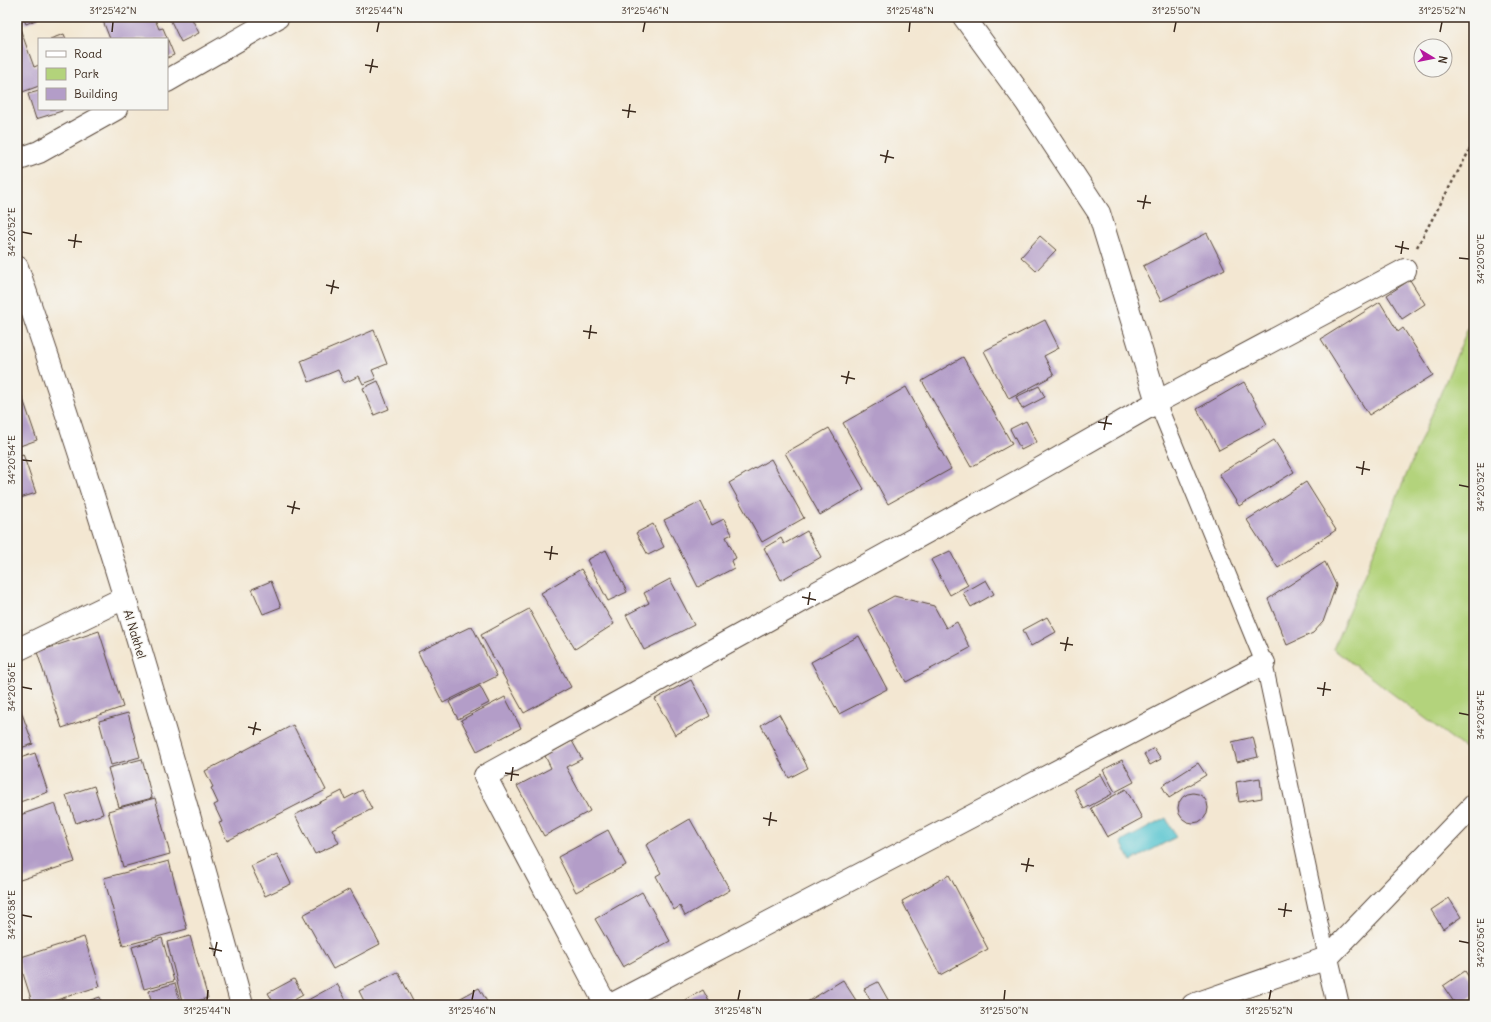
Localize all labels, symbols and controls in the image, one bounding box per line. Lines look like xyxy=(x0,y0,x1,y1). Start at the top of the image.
text: 31°25'42"N xyxy=(89,4,137,17)
text: 31°25'44"N xyxy=(355,4,403,17)
text: 31°25'46"N xyxy=(621,4,669,17)
text: 31°25'48"N xyxy=(886,4,934,17)
text: 31°25'50"N xyxy=(1152,4,1200,17)
text: 31°25'52"N xyxy=(1418,4,1466,17)
legend xyxy=(38,38,168,110)
north arrow xyxy=(1413,38,1453,78)
text: Road xyxy=(74,46,102,61)
text: N xyxy=(1435,55,1450,65)
text: Park xyxy=(74,66,99,81)
text: Building xyxy=(74,86,118,101)
text: 34°20'52"E xyxy=(5,207,18,257)
text: 34°20'50"E xyxy=(1474,234,1487,284)
text: 34°20'54"E xyxy=(5,435,18,485)
text: 34°20'52"E xyxy=(1474,462,1487,512)
street label: Al Nakhel xyxy=(120,608,150,660)
text: 34°20'56"E xyxy=(5,662,18,712)
text: 34°20'54"E xyxy=(1474,690,1487,740)
text: 34°20'58"E xyxy=(5,890,18,940)
text: 34°20'56"E xyxy=(1474,918,1487,968)
text: 31°25'44"N xyxy=(183,1004,231,1017)
text: 31°25'46"N xyxy=(448,1004,496,1017)
text: 31°25'48"N xyxy=(714,1004,762,1017)
text: 31°25'50"N xyxy=(980,1004,1028,1017)
text: 31°25'52"N xyxy=(1245,1004,1293,1017)

